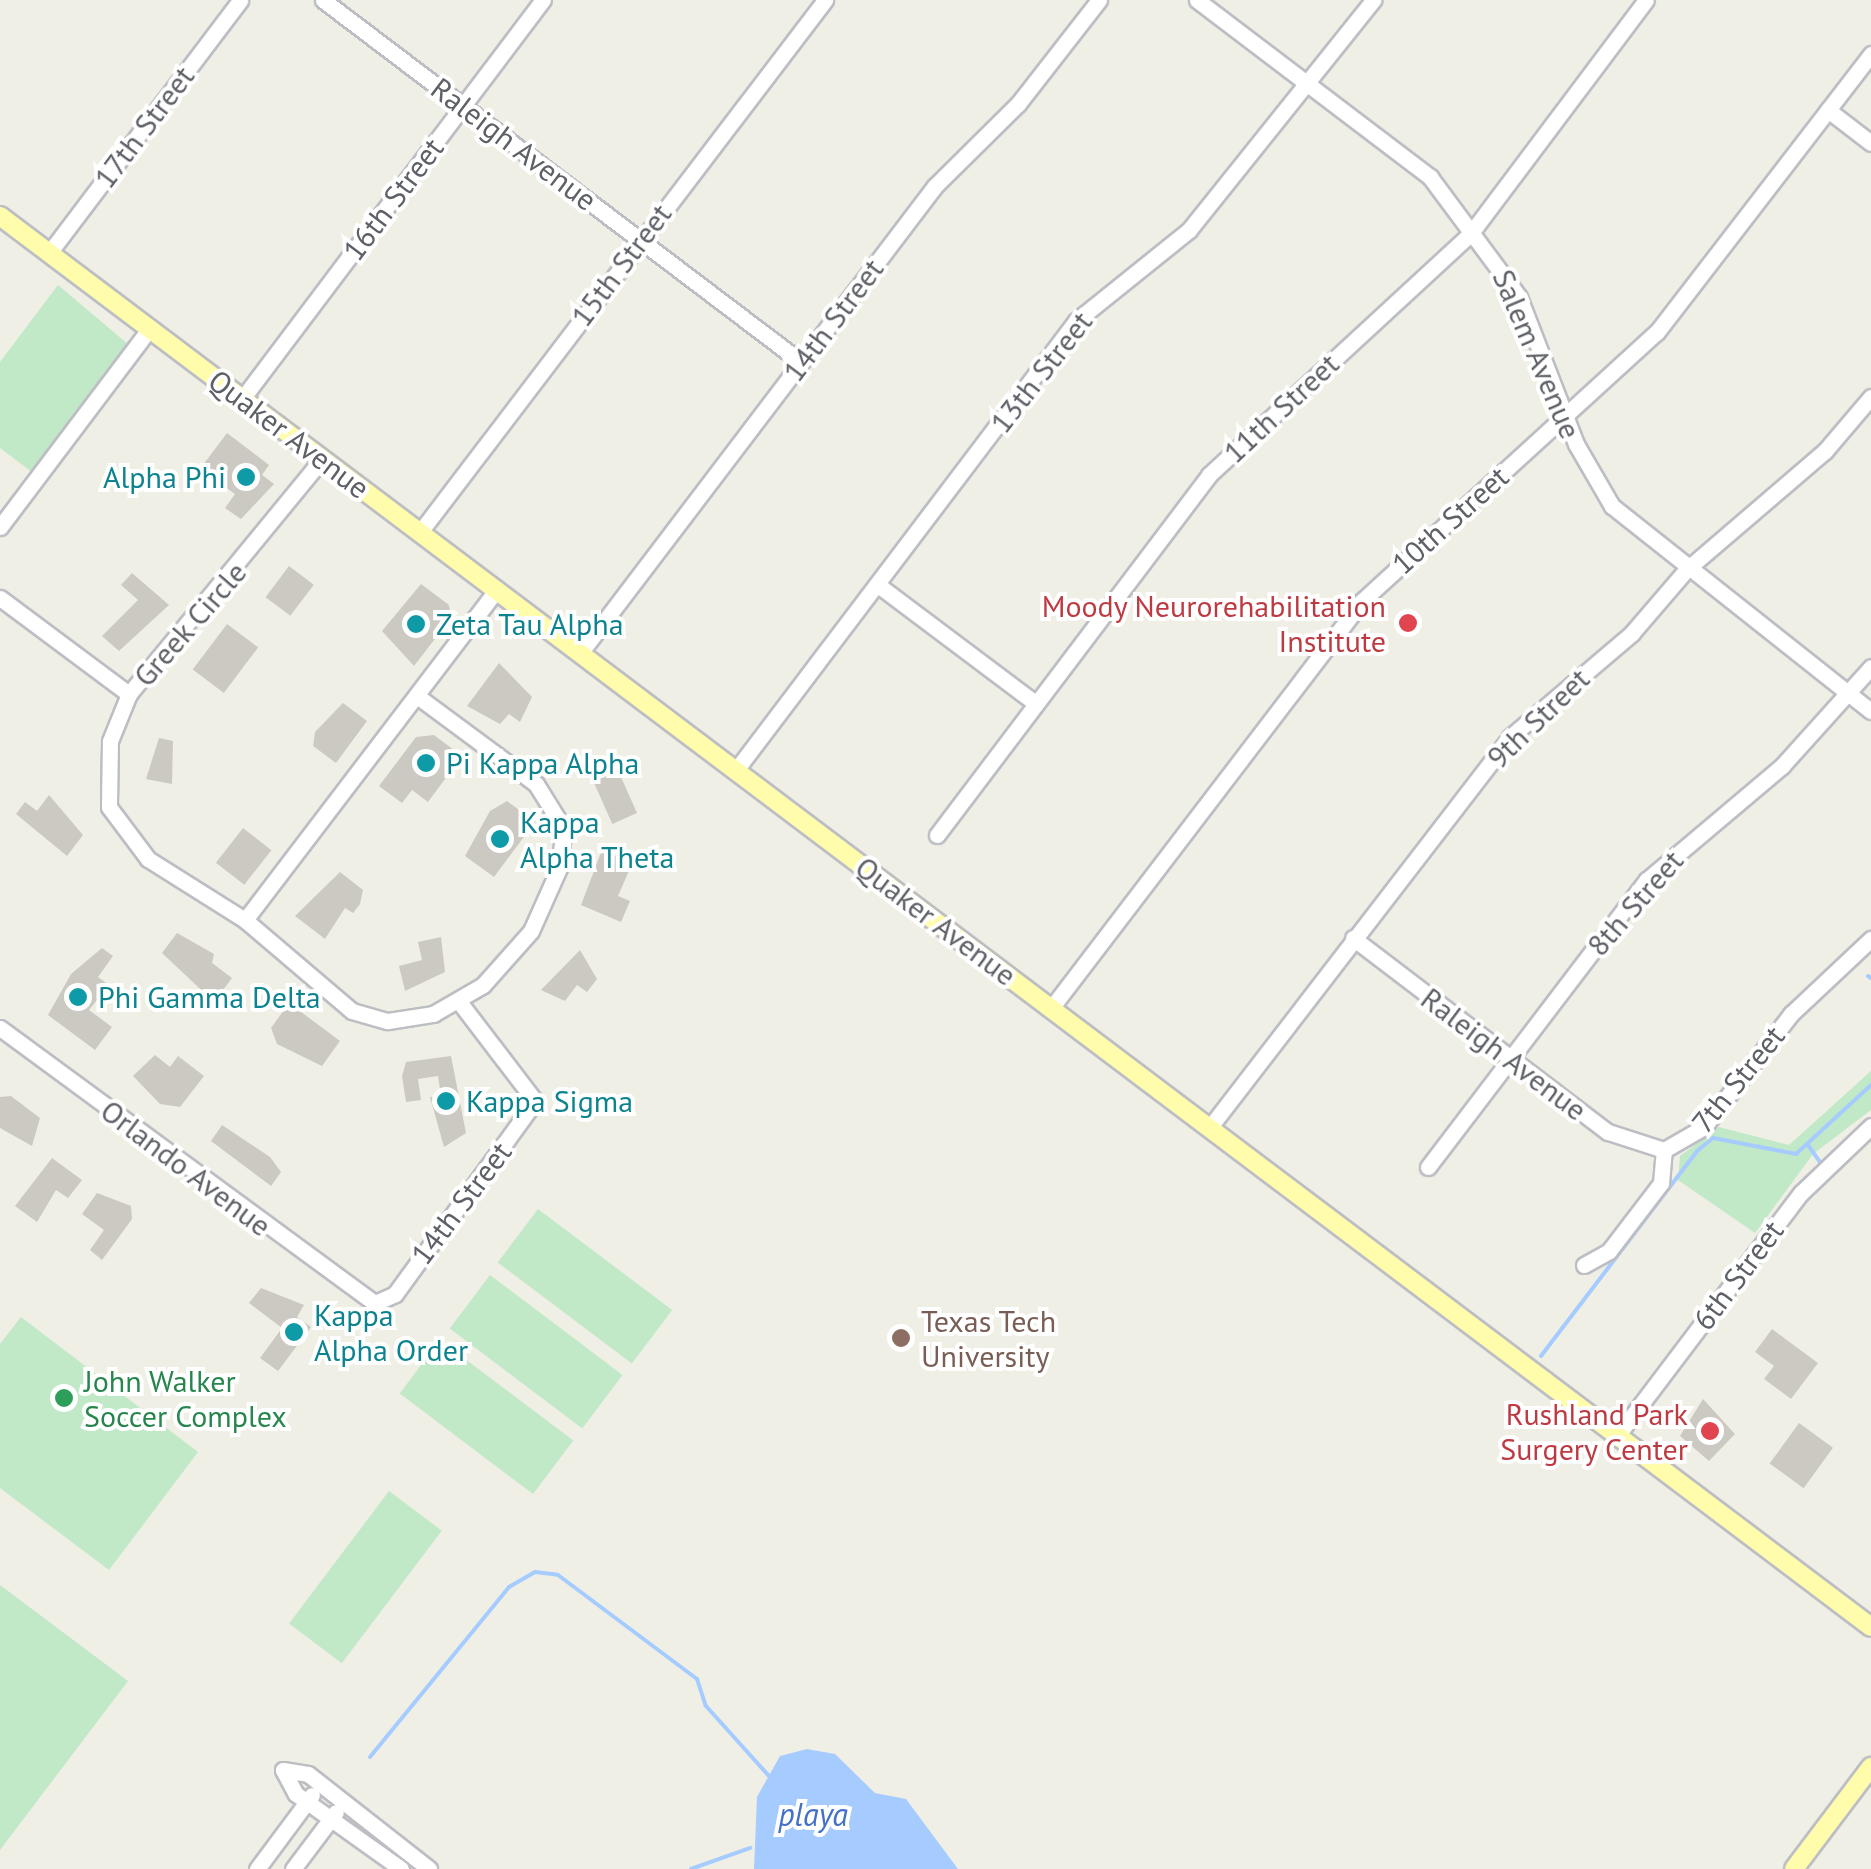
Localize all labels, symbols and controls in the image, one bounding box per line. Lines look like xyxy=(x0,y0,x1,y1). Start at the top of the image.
street label: 17th Street xyxy=(87,59,201,195)
street label: Raleigh Avenue xyxy=(424,70,604,218)
street label: 16th Street xyxy=(335,131,451,267)
street label: 15th Street xyxy=(563,197,679,333)
street label: 14th Street xyxy=(775,252,891,388)
street label: Salem Avenue xyxy=(1485,264,1589,444)
street label: 13th Street xyxy=(983,304,1099,440)
street label: 11th Street xyxy=(1216,346,1346,470)
street label: Quaker Avenue xyxy=(201,362,377,506)
street label: 10th Street xyxy=(1384,458,1516,582)
place label: Alpha Phi xyxy=(103,459,226,495)
marker: Alpha Phi xyxy=(235,466,257,488)
street label: Greek Circle xyxy=(126,554,254,694)
place label: Moody Neurorehabilitation Institute xyxy=(1041,588,1386,658)
place label: Zeta Tau Alpha xyxy=(436,606,626,642)
marker: Moody Neurorehabilitation Institute xyxy=(1395,610,1421,636)
marker: Zeta Tau Alpha xyxy=(405,613,427,635)
street label: 9th Street xyxy=(1480,661,1596,775)
place label: Pi Kappa Alpha xyxy=(446,745,640,781)
marker: Pi Kappa Alpha xyxy=(415,752,437,774)
place label: Kappa Alpha Theta xyxy=(520,804,675,874)
marker: Kappa Alpha Theta xyxy=(489,828,511,850)
street label: 8th Street xyxy=(1580,843,1690,963)
street label: Quaker Avenue xyxy=(848,849,1024,993)
place label: Phi Gamma Delta xyxy=(98,979,321,1015)
street label: Raleigh Avenue xyxy=(1414,980,1594,1128)
marker: Phi Gamma Delta xyxy=(67,986,89,1008)
street label: 7th Street xyxy=(1684,1018,1792,1140)
place label: Kappa Sigma xyxy=(466,1083,633,1119)
marker: Kappa Sigma xyxy=(435,1090,457,1112)
street label: Orlando Avenue xyxy=(93,1092,279,1244)
street label: 14th Street xyxy=(403,1135,519,1271)
street label: 6th Street xyxy=(1685,1213,1791,1337)
place label: Kappa Alpha Order xyxy=(314,1297,468,1368)
place label: Texas Tech University xyxy=(921,1303,1057,1374)
marker: Kappa Alpha Order xyxy=(283,1321,305,1343)
marker: Texas Tech University xyxy=(890,1327,912,1349)
place label: John Walker Soccer Complex xyxy=(84,1363,287,1434)
marker: John Walker Soccer Complex xyxy=(53,1387,75,1409)
place label: Rushland Park Surgery Center xyxy=(1499,1396,1688,1466)
marker: Rushland Park Surgery Center xyxy=(1697,1418,1723,1444)
water label: playa xyxy=(778,1795,848,1833)

